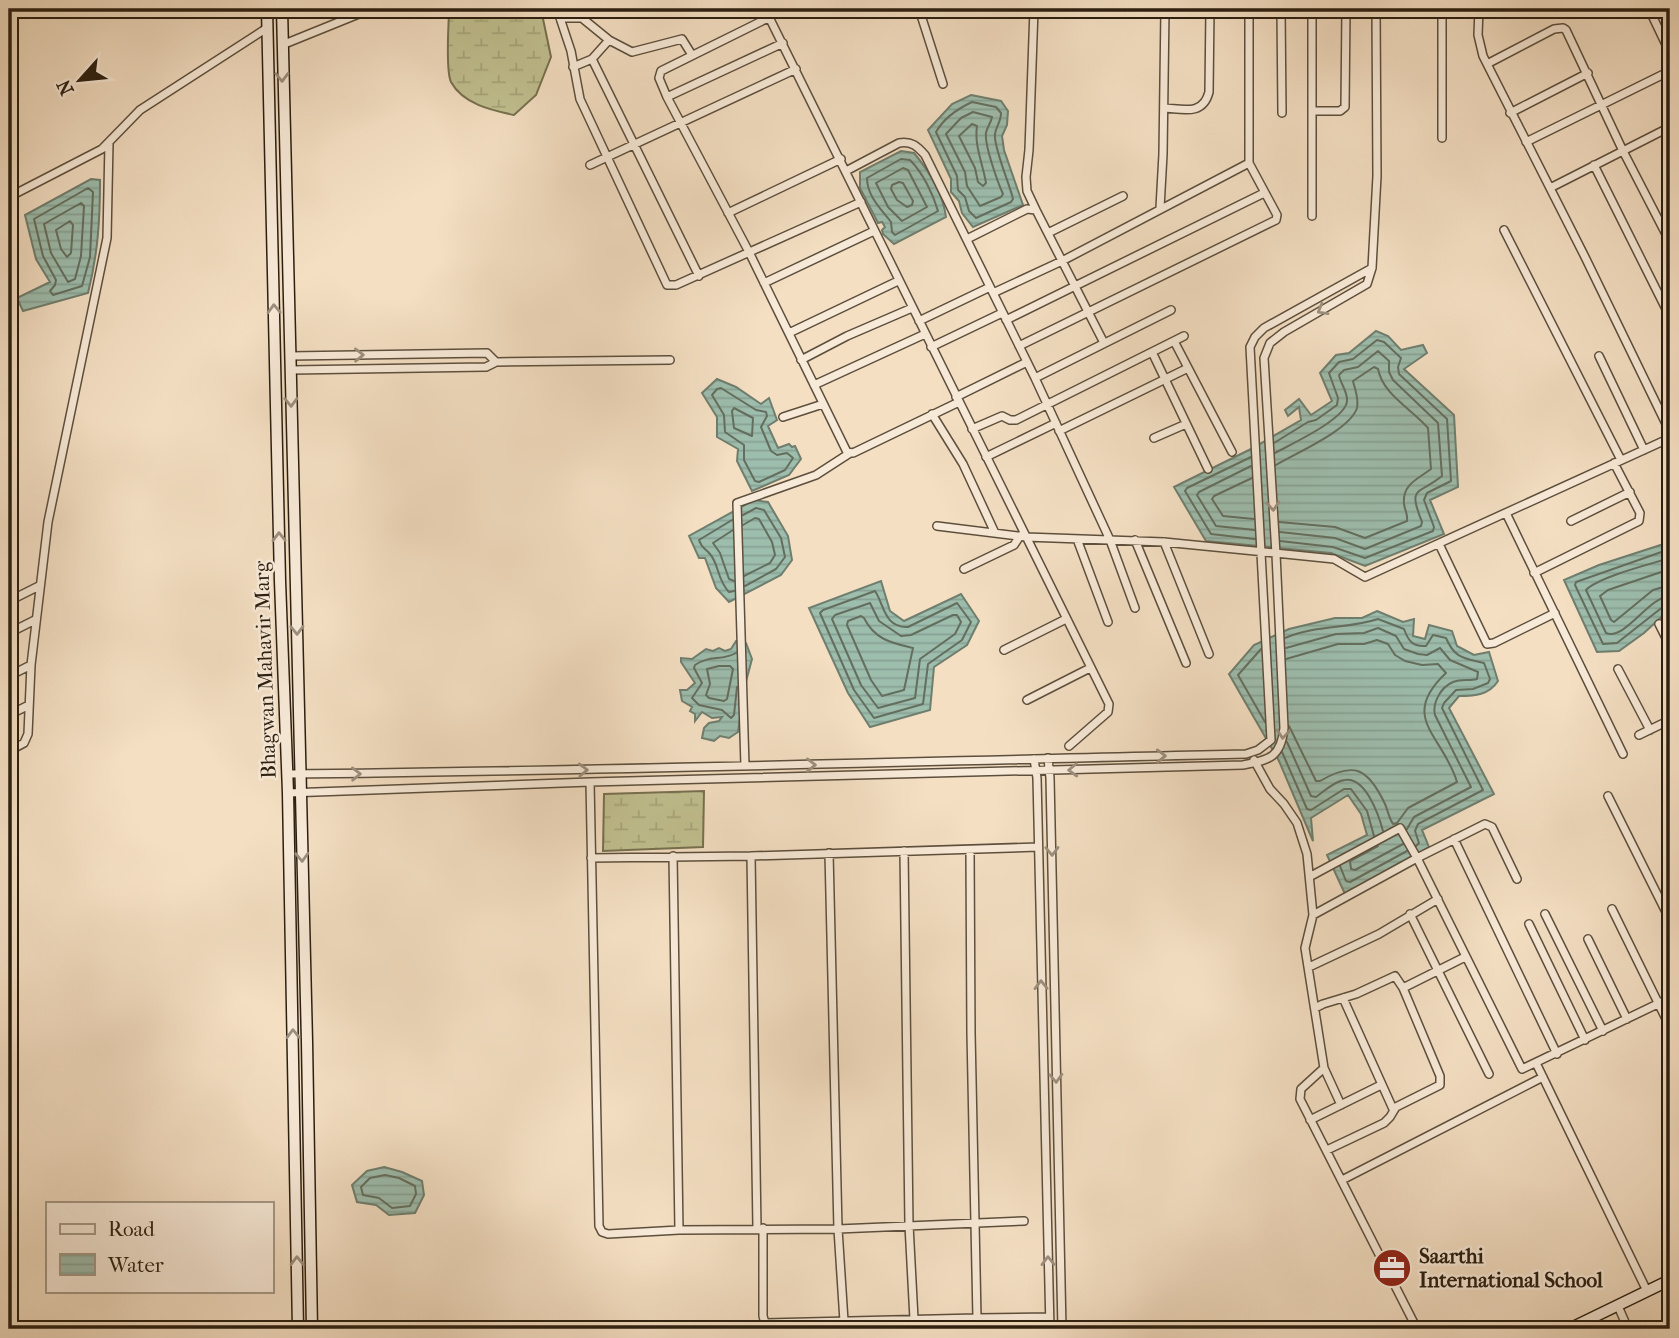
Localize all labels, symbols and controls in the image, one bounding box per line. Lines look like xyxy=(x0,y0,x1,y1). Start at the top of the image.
north arrow xyxy=(46,46,116,116)
one-way arrow xyxy=(275,72,290,83)
text: N xyxy=(52,75,79,99)
one-way arrow xyxy=(1317,302,1330,315)
one-way arrow xyxy=(267,304,282,315)
one-way arrow xyxy=(354,347,364,363)
one-way arrow xyxy=(284,397,299,408)
one-way arrow xyxy=(1265,501,1280,512)
one-way arrow xyxy=(272,531,287,542)
street label: Bhagwan Mahavir Marg xyxy=(249,560,281,779)
one-way arrow xyxy=(289,625,304,636)
one-way arrow xyxy=(1276,728,1291,739)
one-way arrow xyxy=(1156,748,1166,764)
one-way arrow xyxy=(806,757,816,773)
one-way arrow xyxy=(578,762,589,777)
one-way arrow xyxy=(1067,763,1078,778)
one-way arrow xyxy=(351,766,362,782)
one-way arrow xyxy=(1044,846,1060,857)
one-way arrow xyxy=(294,852,310,863)
one-way arrow xyxy=(1033,979,1048,990)
one-way arrow xyxy=(285,1028,301,1038)
one-way arrow xyxy=(1049,1073,1064,1084)
legend xyxy=(46,1202,273,1292)
text: Road xyxy=(108,1217,155,1241)
place label: Saarthi International School xyxy=(1419,1244,1603,1292)
office icon: Saarthi International School xyxy=(1371,1247,1413,1289)
text: Water xyxy=(107,1253,164,1277)
one-way arrow xyxy=(289,1255,305,1266)
one-way arrow xyxy=(1040,1255,1056,1266)

